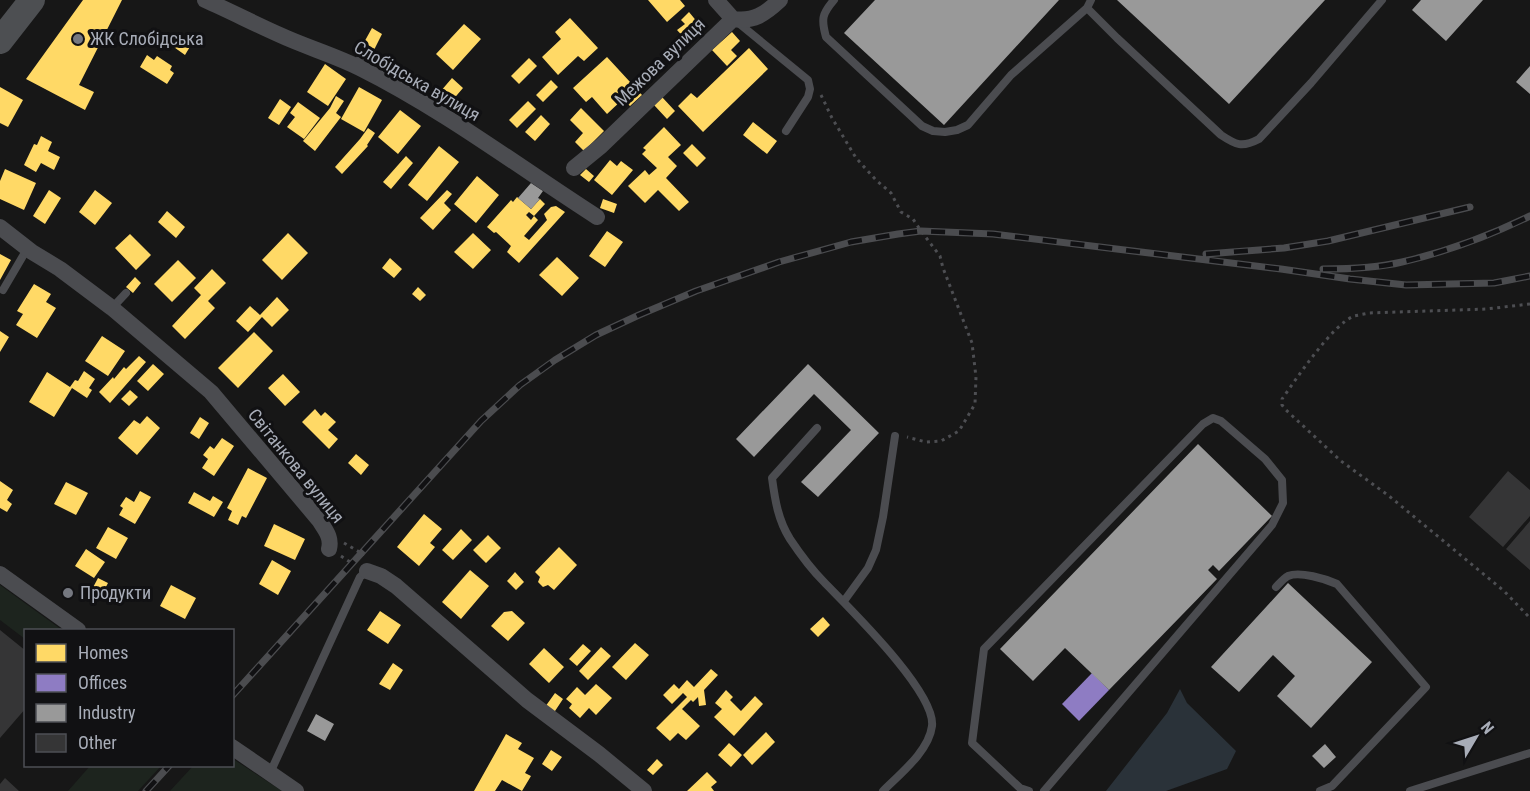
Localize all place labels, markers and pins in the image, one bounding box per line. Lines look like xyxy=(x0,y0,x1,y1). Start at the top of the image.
place label: ЖК Слобідська xyxy=(90,28,204,49)
marker: ЖК Слобідська xyxy=(71,32,85,46)
place label: Продукти xyxy=(80,582,151,603)
marker: Продукти xyxy=(61,586,75,600)

